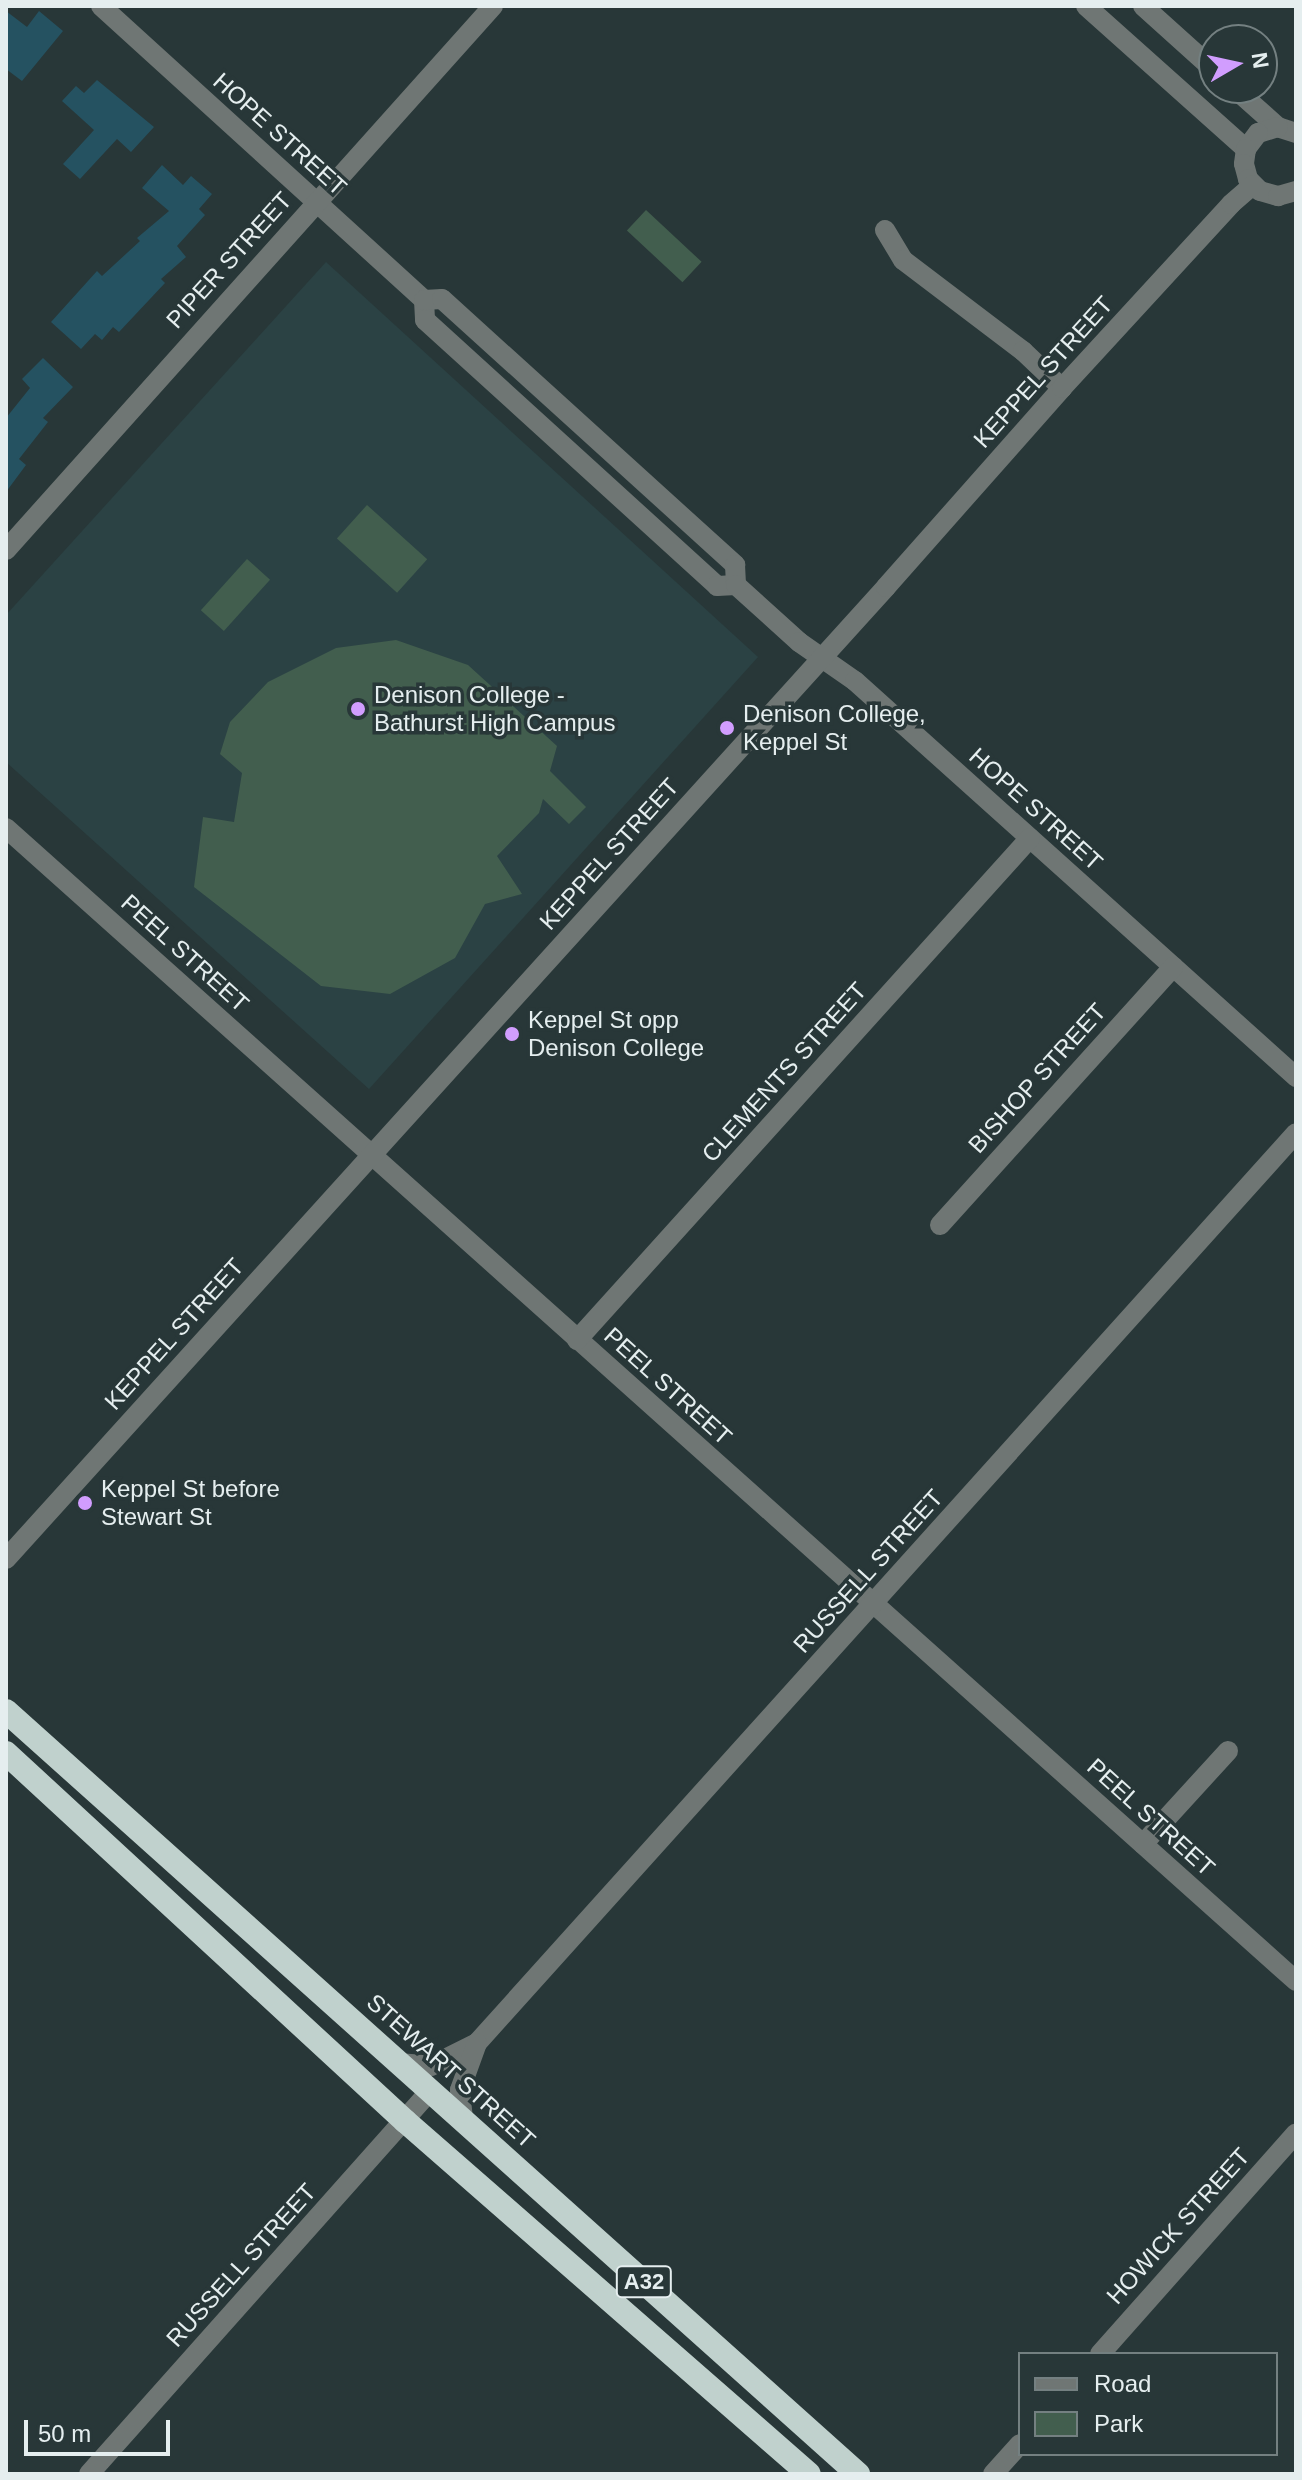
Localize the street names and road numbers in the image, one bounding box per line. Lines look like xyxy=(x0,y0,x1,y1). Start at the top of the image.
street label: HOPE STREET xyxy=(207,67,353,201)
street label: PIPER STREET xyxy=(160,186,298,334)
street label: KEPPEL STREET xyxy=(967,290,1119,454)
street label: HOPE STREET xyxy=(963,742,1109,876)
street label: KEPPEL STREET xyxy=(533,772,685,936)
street label: PEEL STREET xyxy=(115,888,255,1018)
street label: CLEMENTS STREET xyxy=(696,976,872,1168)
street label: BISHOP STREET xyxy=(962,997,1112,1159)
street label: KEPPEL STREET xyxy=(98,1252,250,1416)
street label: PEEL STREET xyxy=(598,1321,738,1451)
street label: RUSSELL STREET xyxy=(787,1483,949,1659)
street label: PEEL STREET xyxy=(1081,1752,1221,1882)
street label: STEWART STREET xyxy=(361,1988,541,2154)
street label: HOWICK STREET xyxy=(1100,2142,1256,2310)
street label: RUSSELL STREET xyxy=(160,2177,322,2353)
road number: A32 xyxy=(614,2264,674,2300)

